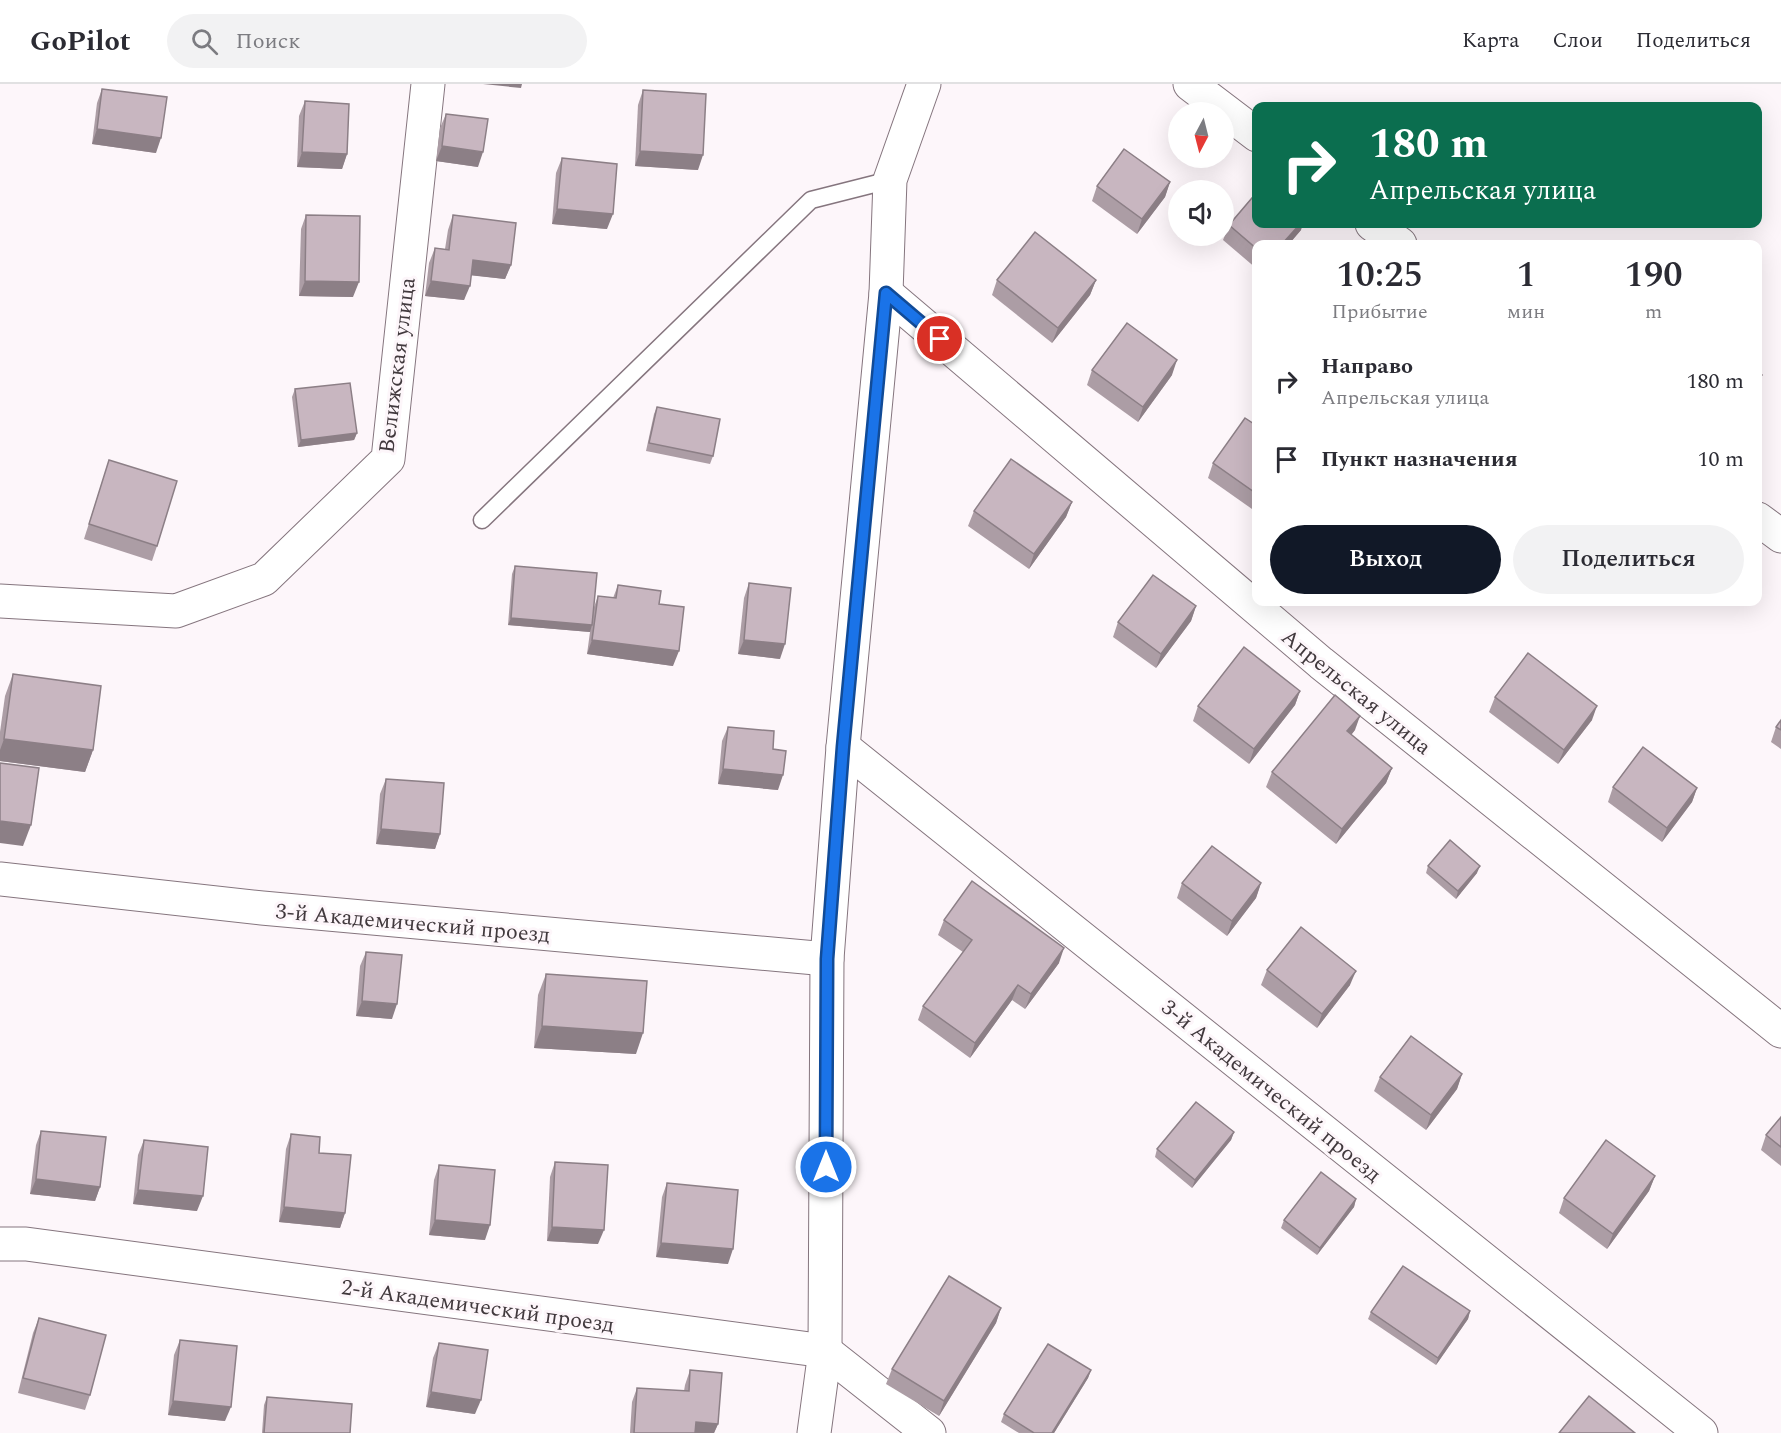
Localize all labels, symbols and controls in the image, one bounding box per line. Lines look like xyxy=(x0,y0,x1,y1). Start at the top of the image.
search box xyxy=(167,14,587,68)
text: GoPilot xyxy=(30,20,131,63)
icon: search xyxy=(188,25,221,58)
text: Поиск xyxy=(236,25,301,58)
text: Карта xyxy=(1462,25,1519,57)
text: Слои xyxy=(1552,25,1603,57)
text: Поделиться xyxy=(1636,25,1751,57)
north arrow xyxy=(1168,102,1234,168)
map controls xyxy=(1168,102,1234,246)
text: 180 m xyxy=(1369,113,1488,176)
icon: right xyxy=(1270,126,1348,204)
text: Апрельская улица xyxy=(1369,170,1596,212)
button: sound xyxy=(1168,180,1234,246)
text: 10:25 xyxy=(1336,248,1423,303)
text: 1 xyxy=(1516,248,1536,303)
text: 190 xyxy=(1625,248,1682,303)
street label: Велижская улица xyxy=(370,275,425,455)
text: Прибытие xyxy=(1332,297,1428,327)
text: мин xyxy=(1507,297,1545,327)
text: m xyxy=(1645,297,1662,327)
pin xyxy=(914,313,965,364)
icon: arrive xyxy=(923,322,956,355)
text: Направо xyxy=(1321,350,1413,383)
icon: right xyxy=(1270,365,1303,398)
text: 180 m xyxy=(1687,365,1744,398)
text: Апрельская улица xyxy=(1321,383,1489,413)
icon: arrive xyxy=(1270,443,1303,476)
text: Пункт назначения xyxy=(1321,443,1518,476)
text: 10 m xyxy=(1698,443,1744,476)
button: Выход xyxy=(1270,525,1501,594)
button: Поделиться xyxy=(1513,525,1744,594)
street label: Апрельская улица xyxy=(1274,621,1439,763)
street label: 3-й Академический проезд xyxy=(274,895,552,952)
street label: 3-й Академический проезд xyxy=(1154,992,1388,1191)
position arrow xyxy=(794,1135,858,1199)
street label: 2-й Академический проезд xyxy=(339,1271,616,1342)

